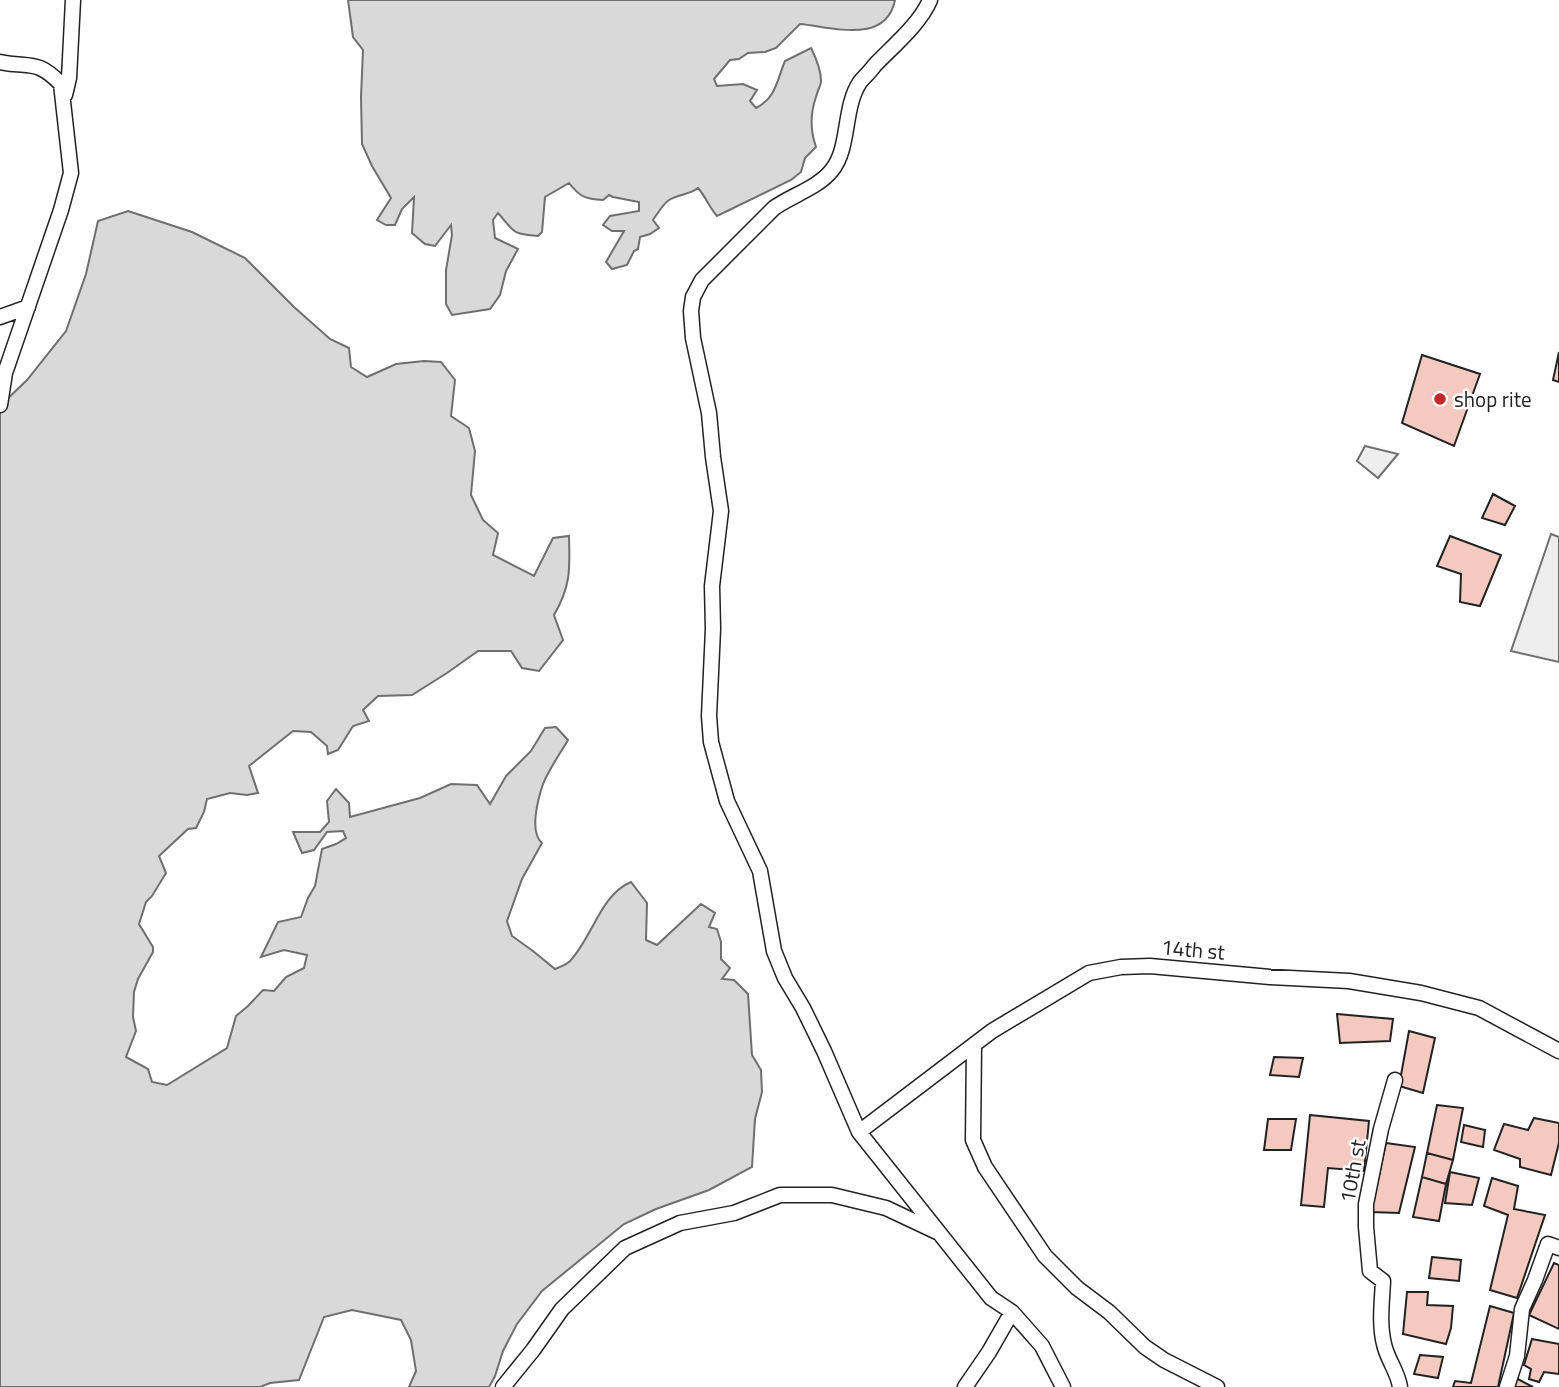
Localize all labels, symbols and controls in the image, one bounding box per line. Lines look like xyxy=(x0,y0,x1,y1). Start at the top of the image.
place label: shop rite xyxy=(1454,383,1532,415)
marker: shop rite xyxy=(1432,391,1448,407)
street label: 14th st xyxy=(1160,930,1227,968)
street label: 10th st xyxy=(1331,1136,1373,1205)

